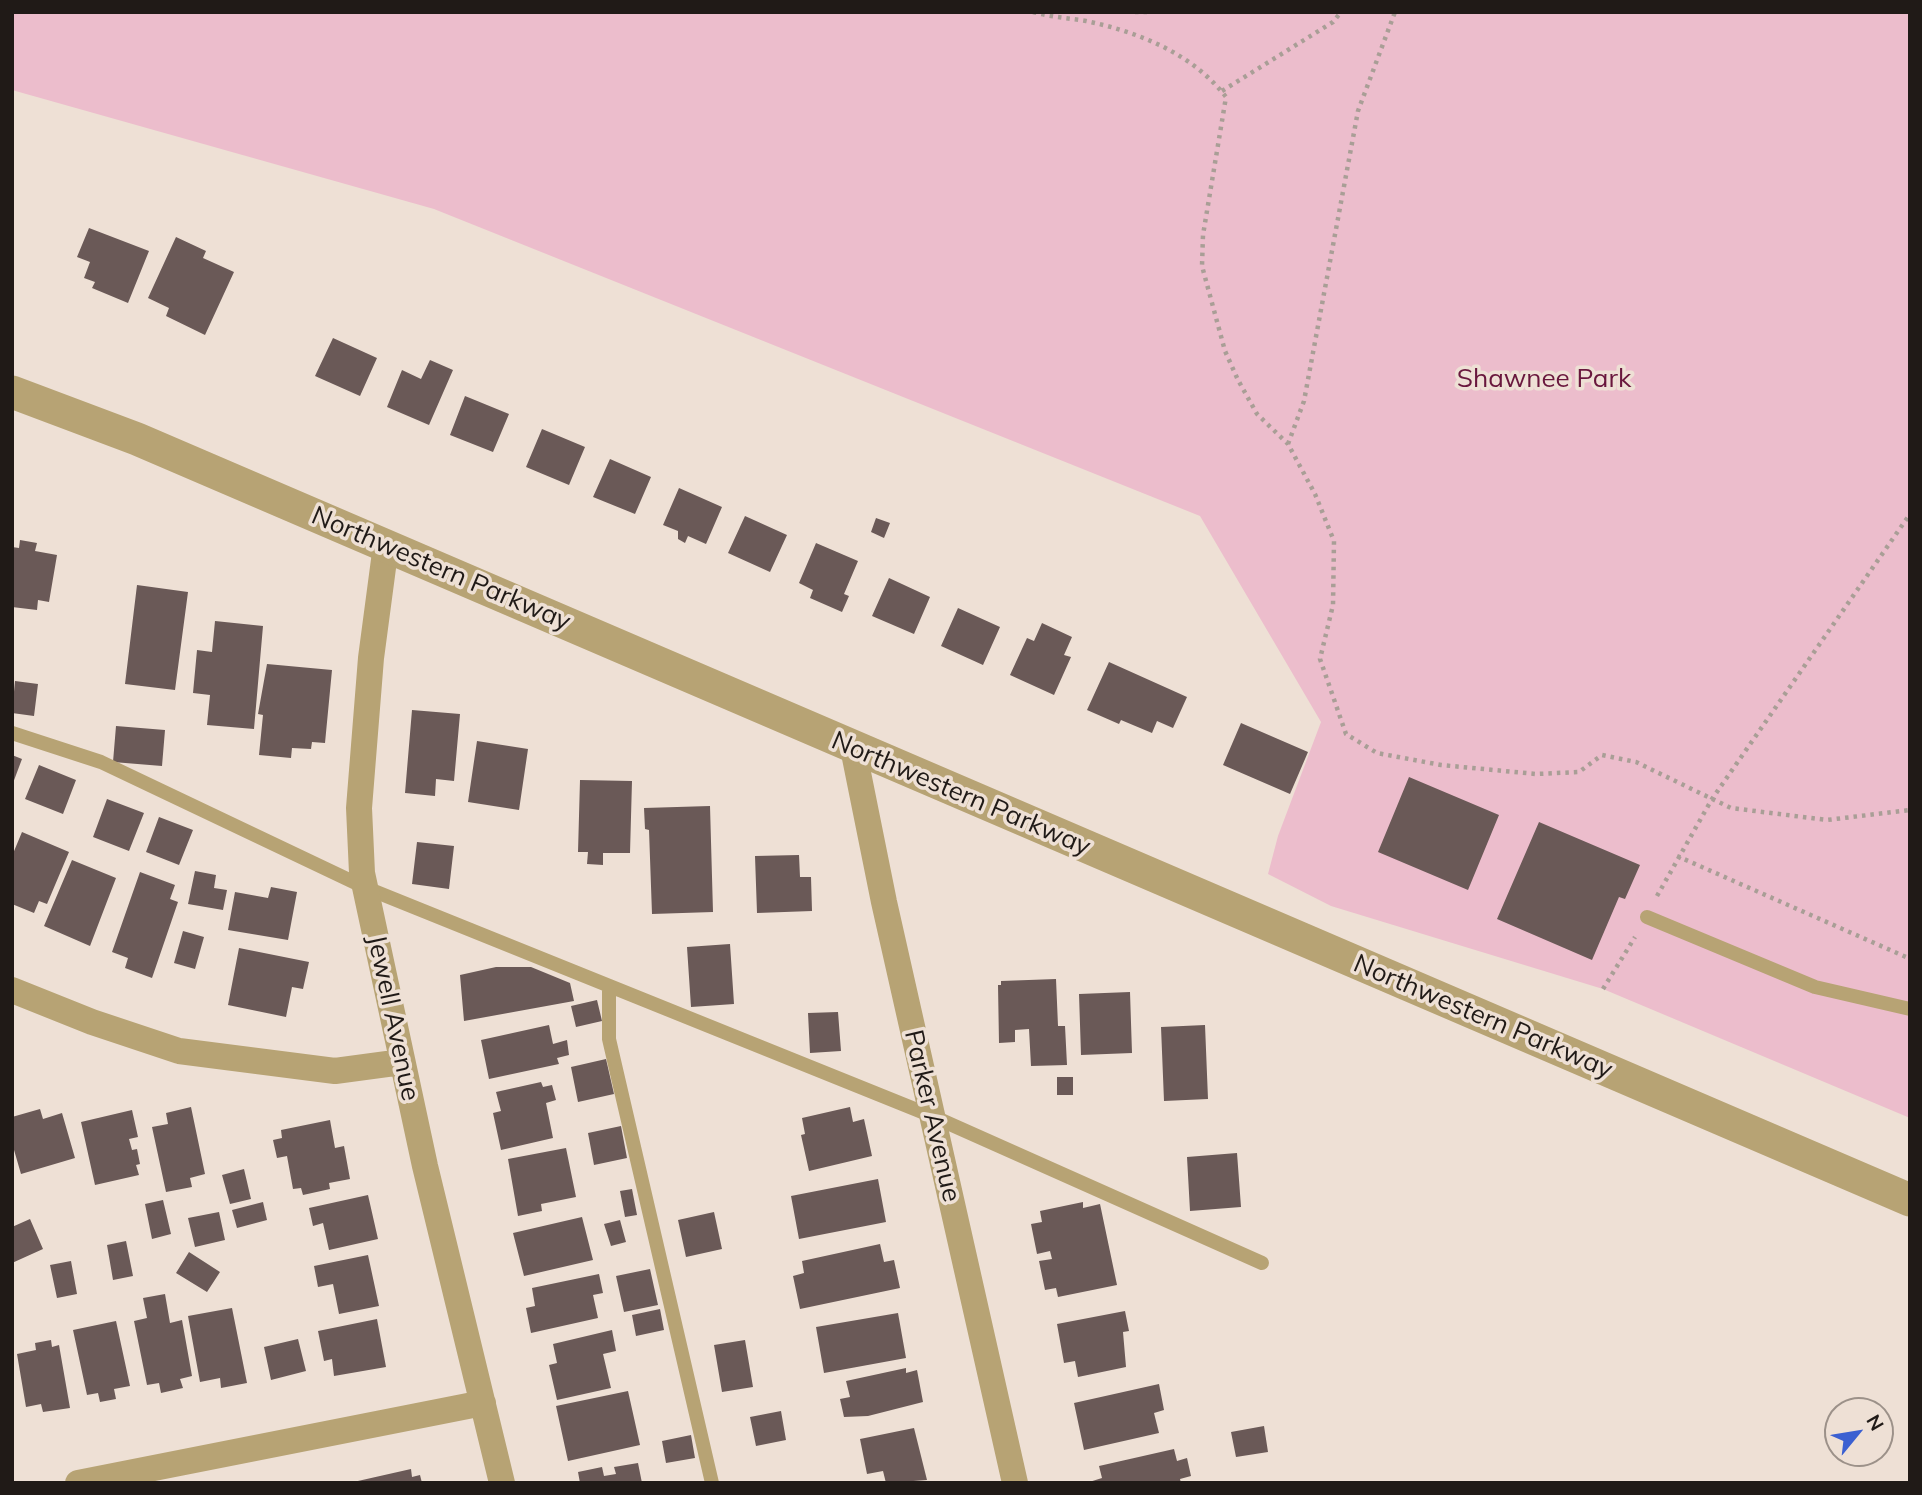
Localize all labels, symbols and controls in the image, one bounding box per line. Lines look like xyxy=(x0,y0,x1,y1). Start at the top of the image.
park label: Shawnee Park xyxy=(1457,363,1631,395)
street label: Northwestern Parkway xyxy=(307,500,575,638)
street label: Northwestern Parkway xyxy=(827,725,1095,863)
street label: Jewell Avenue xyxy=(360,932,426,1104)
street label: Northwestern Parkway xyxy=(1349,948,1617,1086)
street label: Parker Avenue xyxy=(897,1027,967,1205)
north arrow xyxy=(1824,1397,1894,1467)
text: N xyxy=(1861,1410,1889,1435)

